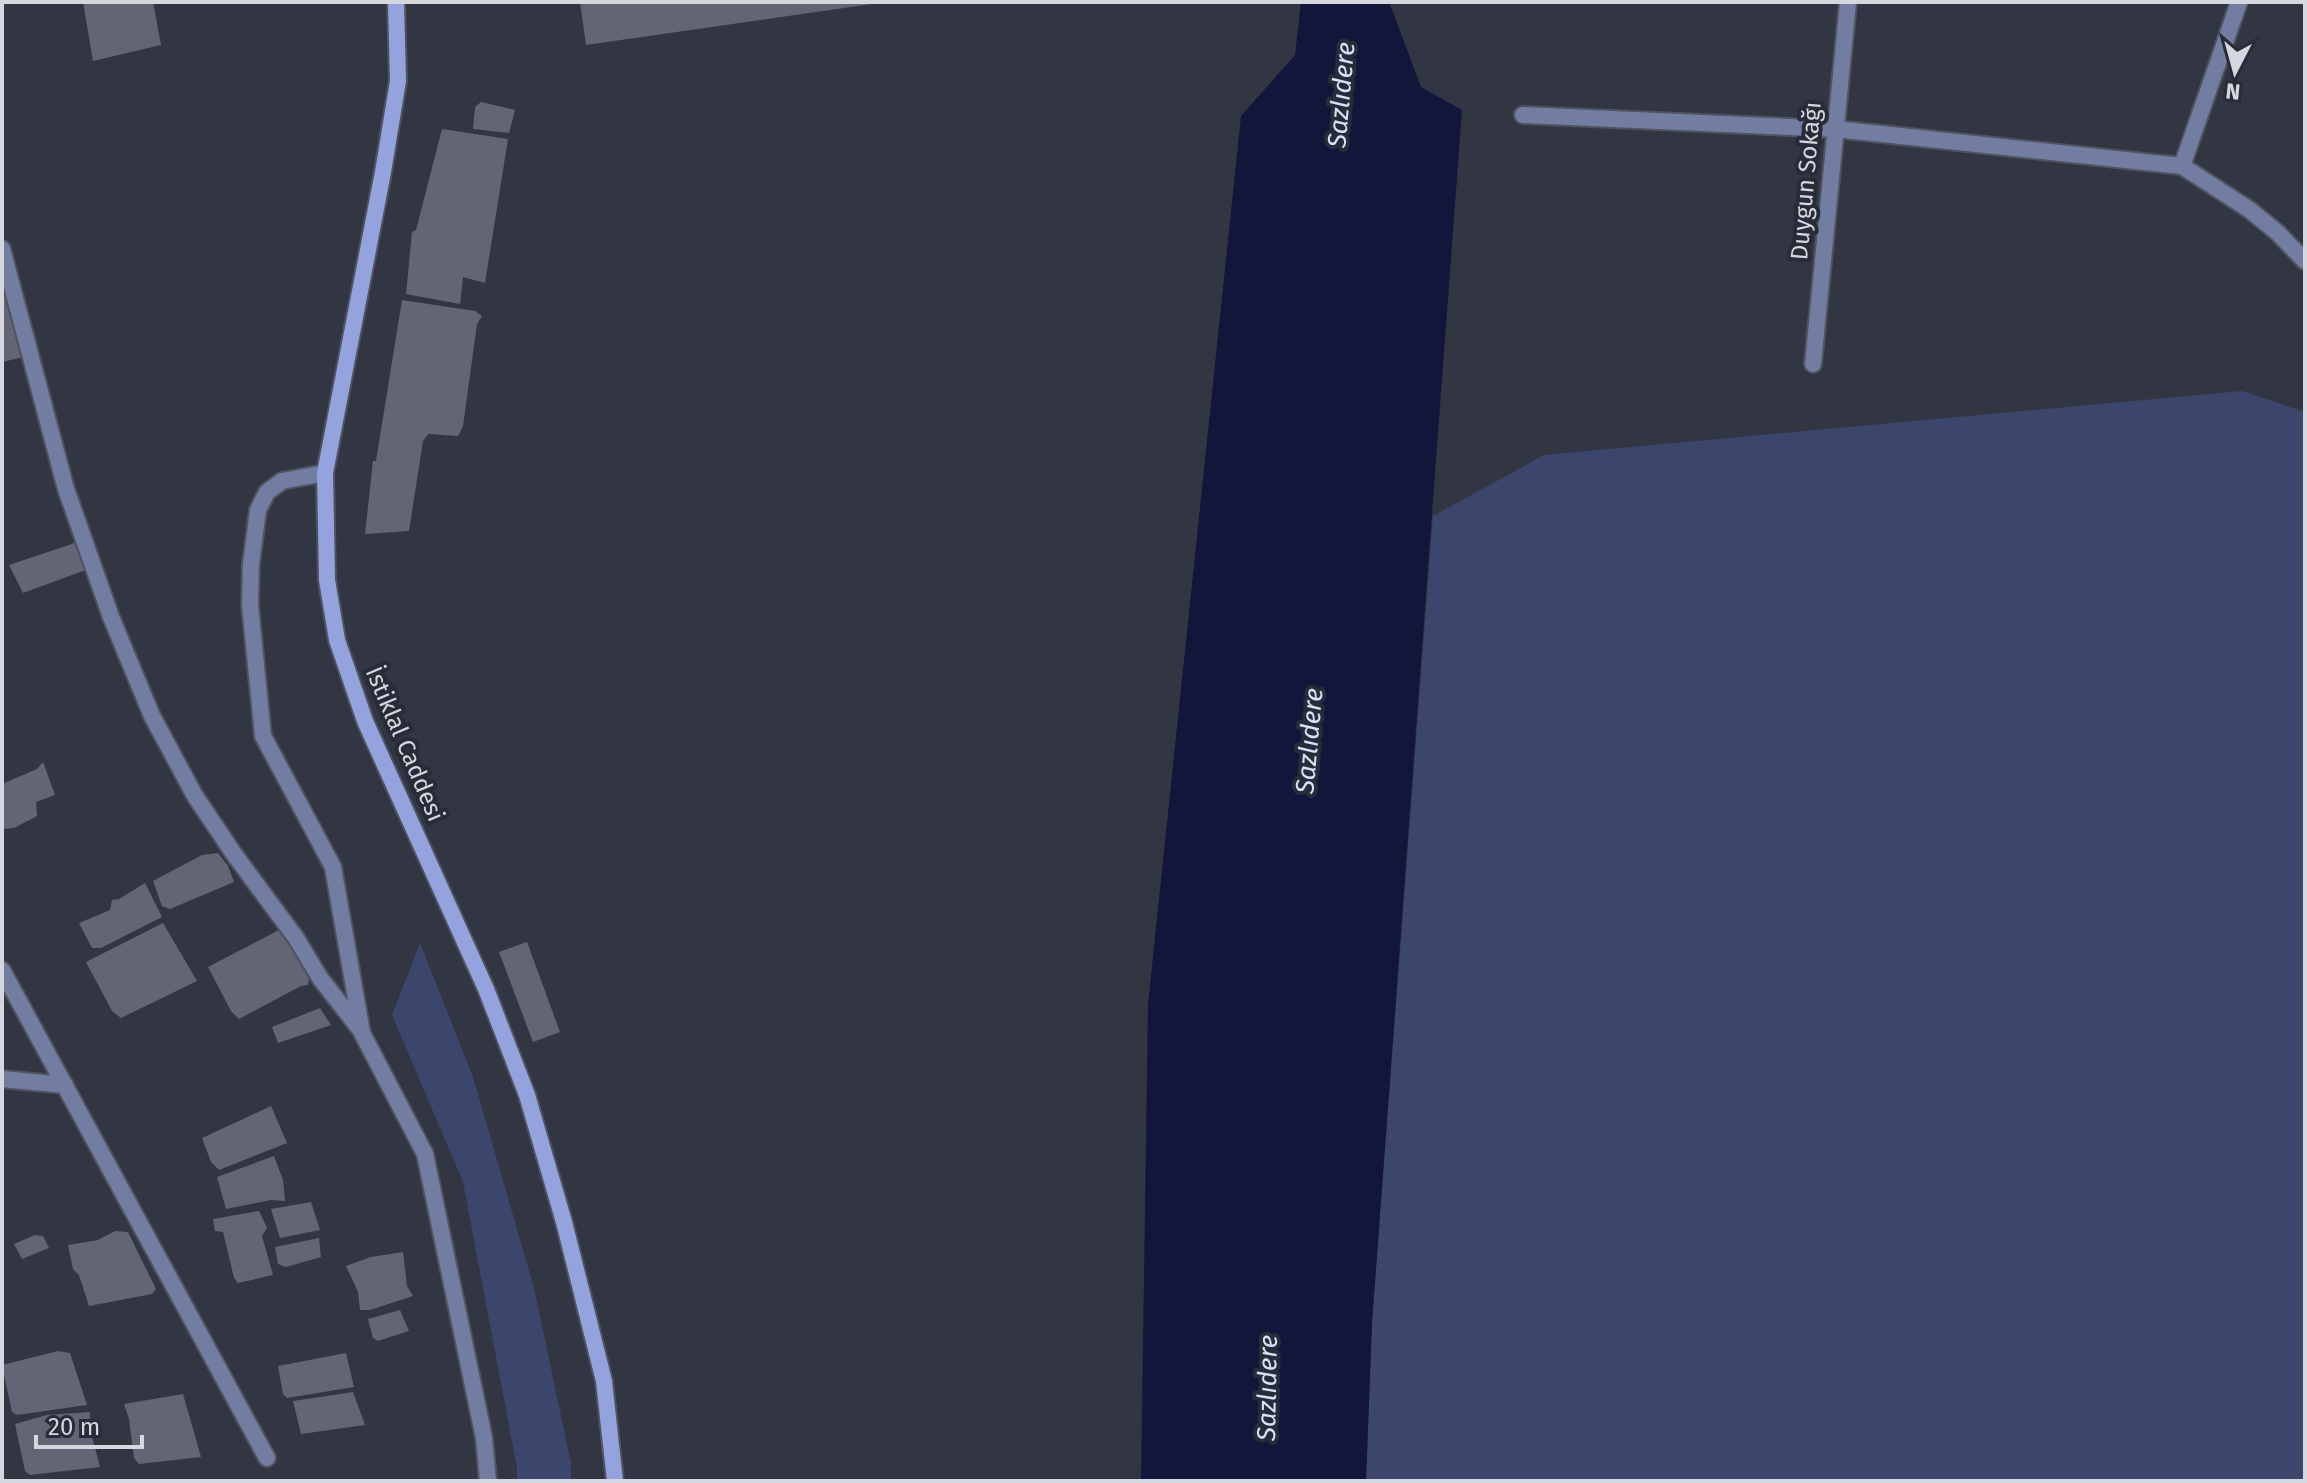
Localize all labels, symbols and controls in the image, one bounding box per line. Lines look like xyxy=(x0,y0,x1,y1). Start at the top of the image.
north arrow xyxy=(2195,32,2275,112)
water label: Sazlıdere xyxy=(1321,41,1362,150)
text: N xyxy=(2224,77,2242,106)
street label: Duygun Sokağı xyxy=(1785,101,1827,261)
street label: İstiklal Caddesi xyxy=(360,663,450,825)
water label: Sazlıdere xyxy=(1289,687,1330,796)
water label: Sazlıdere xyxy=(1251,1335,1284,1442)
scale bar xyxy=(36,1399,142,1449)
text: 20 m xyxy=(48,1413,100,1441)

